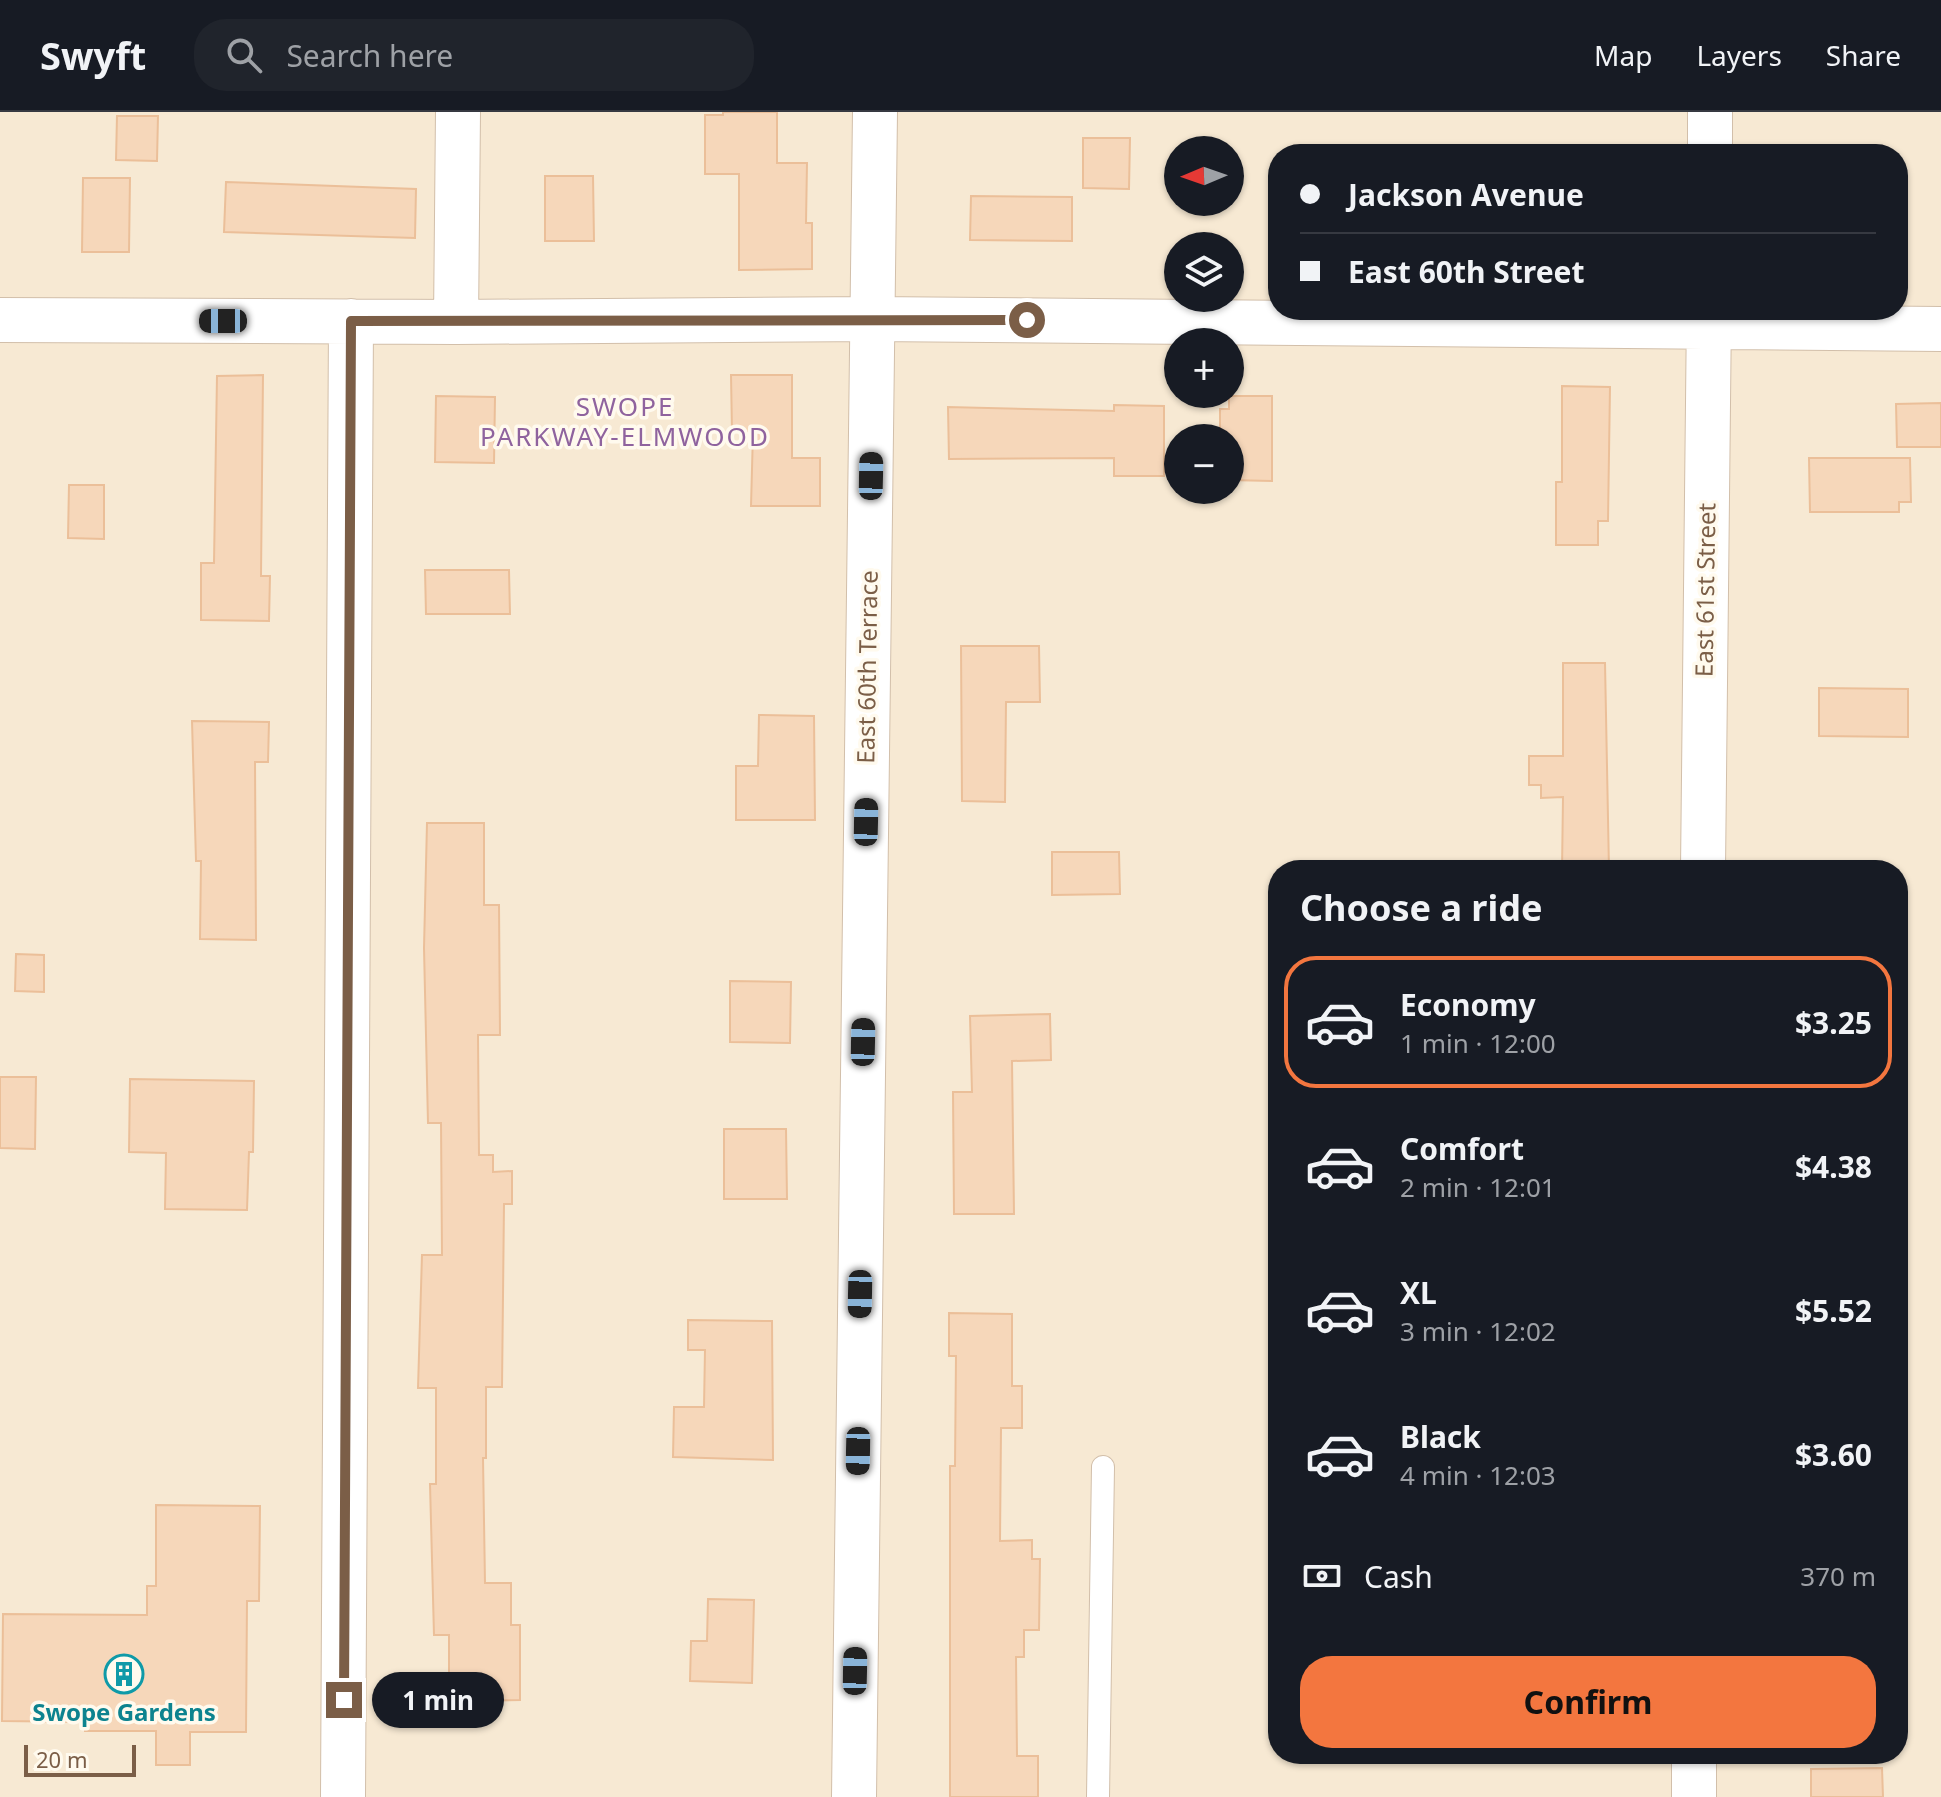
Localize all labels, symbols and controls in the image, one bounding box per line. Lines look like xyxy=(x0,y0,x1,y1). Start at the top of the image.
search box xyxy=(194,19,754,91)
text: Swyft xyxy=(40,29,146,81)
icon: search xyxy=(222,33,266,77)
text: Search here xyxy=(286,35,453,76)
text: Map xyxy=(1594,36,1652,74)
text: Layers xyxy=(1696,36,1782,74)
text: Share xyxy=(1826,36,1901,74)
north arrow xyxy=(1164,136,1244,216)
map controls xyxy=(1164,136,1244,504)
text: Jackson Avenue xyxy=(1348,174,1584,215)
button: layers xyxy=(1164,232,1244,312)
text: East 60th Street xyxy=(1348,251,1585,292)
route start xyxy=(1009,302,1045,338)
car xyxy=(199,309,247,333)
button: + xyxy=(1164,328,1244,408)
district label: SWOPE PARKWAY-ELMWOOD xyxy=(480,388,770,454)
button: − xyxy=(1164,424,1244,504)
car xyxy=(859,452,883,500)
street label: East 61st Street xyxy=(1686,502,1723,677)
street label: East 60th Terrace xyxy=(848,570,885,764)
car xyxy=(854,798,878,846)
text: Choose a ride xyxy=(1300,883,1542,932)
text: Economy xyxy=(1400,984,1536,1025)
icon: car xyxy=(1304,986,1376,1058)
text: $3.25 xyxy=(1795,1002,1872,1043)
car xyxy=(851,1018,875,1066)
text: 1 min · 12:00 xyxy=(1400,1025,1556,1061)
text: Comfort xyxy=(1400,1128,1524,1169)
icon: car xyxy=(1304,1130,1376,1202)
text: $4.38 xyxy=(1795,1146,1872,1187)
text: 2 min · 12:01 xyxy=(1400,1169,1556,1205)
car xyxy=(848,1270,872,1318)
text: XL xyxy=(1400,1272,1437,1313)
icon: car xyxy=(1304,1274,1376,1346)
text: $5.52 xyxy=(1795,1290,1872,1331)
text: 3 min · 12:02 xyxy=(1400,1313,1556,1349)
text: Black xyxy=(1400,1416,1481,1457)
icon: car xyxy=(1304,1418,1376,1490)
car xyxy=(846,1427,870,1475)
text: $3.60 xyxy=(1795,1434,1872,1475)
text: 4 min · 12:03 xyxy=(1400,1457,1556,1493)
icon: cash xyxy=(1300,1554,1344,1598)
text: Cash xyxy=(1364,1556,1433,1597)
text: 370 m xyxy=(1800,1558,1876,1594)
car xyxy=(843,1647,867,1695)
building icon: Swope Gardens xyxy=(103,1653,145,1695)
button: Confirm xyxy=(1300,1656,1876,1748)
callout: 1 min xyxy=(372,1672,504,1728)
route end xyxy=(326,1682,362,1718)
text: 1 min xyxy=(402,1682,474,1718)
place label: Swope Gardens xyxy=(32,1695,216,1728)
scale bar xyxy=(24,1741,136,1777)
text: 20 m xyxy=(36,1744,87,1774)

